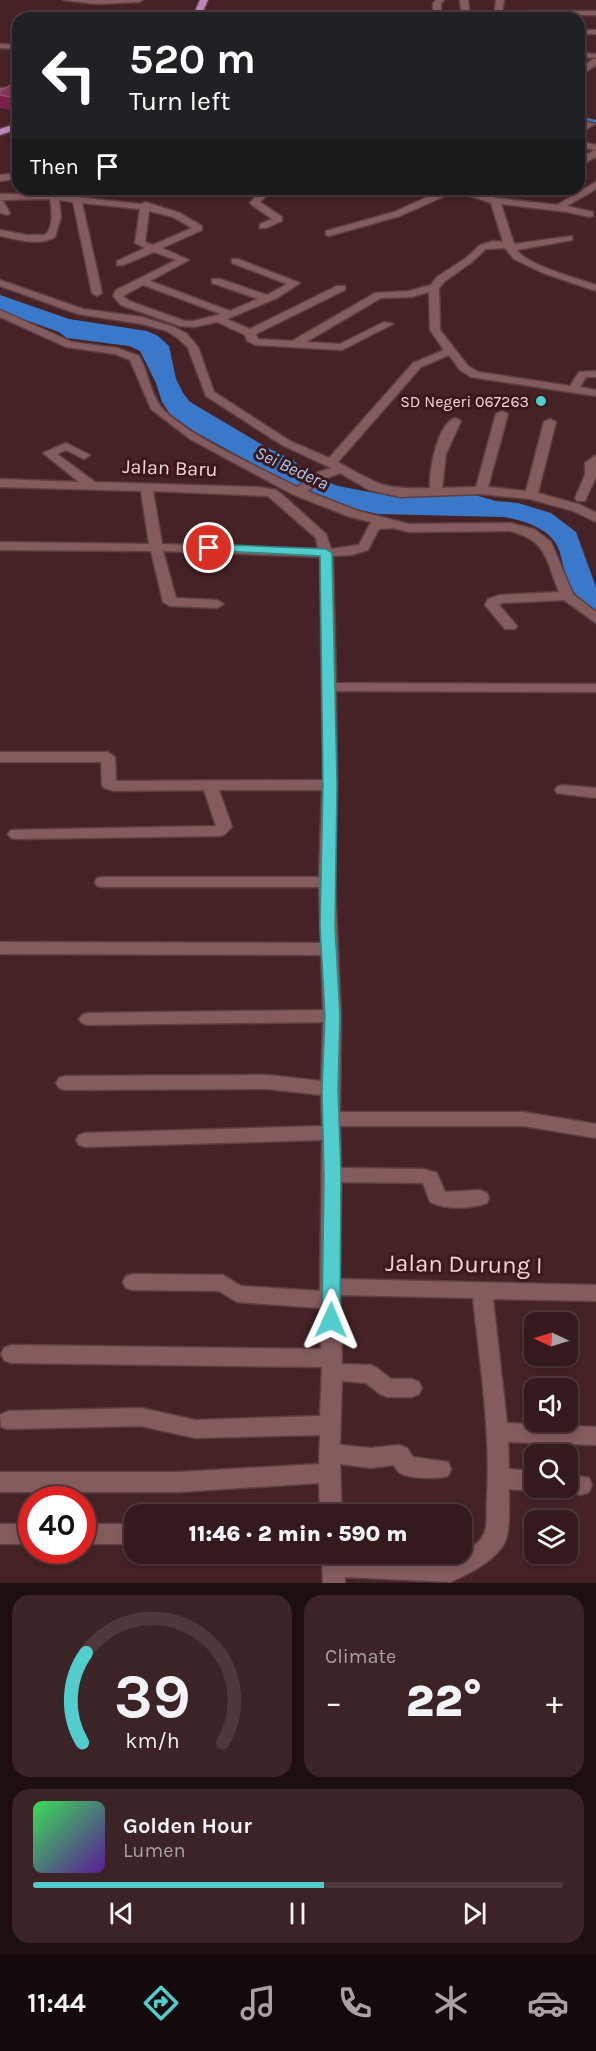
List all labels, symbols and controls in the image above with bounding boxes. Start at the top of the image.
text: 520 m [129,34,256,84]
icon: left [30,36,108,114]
text: Turn left [129,85,230,117]
icon: arrive [91,150,124,183]
text: Then [30,154,79,180]
place label: SD Negeri 067263 [400,392,529,411]
marker: SD Negeri 067263 [534,394,548,408]
water label: Sei Bedera [252,441,332,495]
street label: Jalan Baru [122,455,218,481]
pin [183,522,234,573]
icon: arrive [192,531,225,564]
street label: Jalan Durung I [385,1249,543,1279]
position arrow [299,1288,363,1352]
north arrow [524,1312,578,1366]
map controls [524,1312,578,1564]
button: sound [524,1378,578,1432]
button: search [524,1444,578,1498]
speed limit sign: 40 [18,1486,96,1564]
button: layers [524,1510,578,1564]
text: 11:46 · 2 min · 590 m [188,1521,408,1547]
text: Climate [325,1645,396,1668]
text: 39 [114,1660,190,1733]
text: 22° [406,1675,482,1727]
text: − [325,1683,342,1721]
text: + [546,1683,563,1721]
text: km/h [125,1728,179,1753]
text: Golden Hour [123,1813,252,1839]
text: Lumen [123,1839,186,1862]
icon: previous [105,1897,138,1930]
icon: pause [281,1897,314,1930]
icon: next [458,1897,491,1930]
icon: directions [140,1982,182,2024]
icon: music [237,1982,279,2024]
icon: phone [334,1982,376,2024]
icon: climate [430,1982,472,2024]
icon: car [527,1982,569,2024]
text: 11:44 [27,1987,86,2019]

